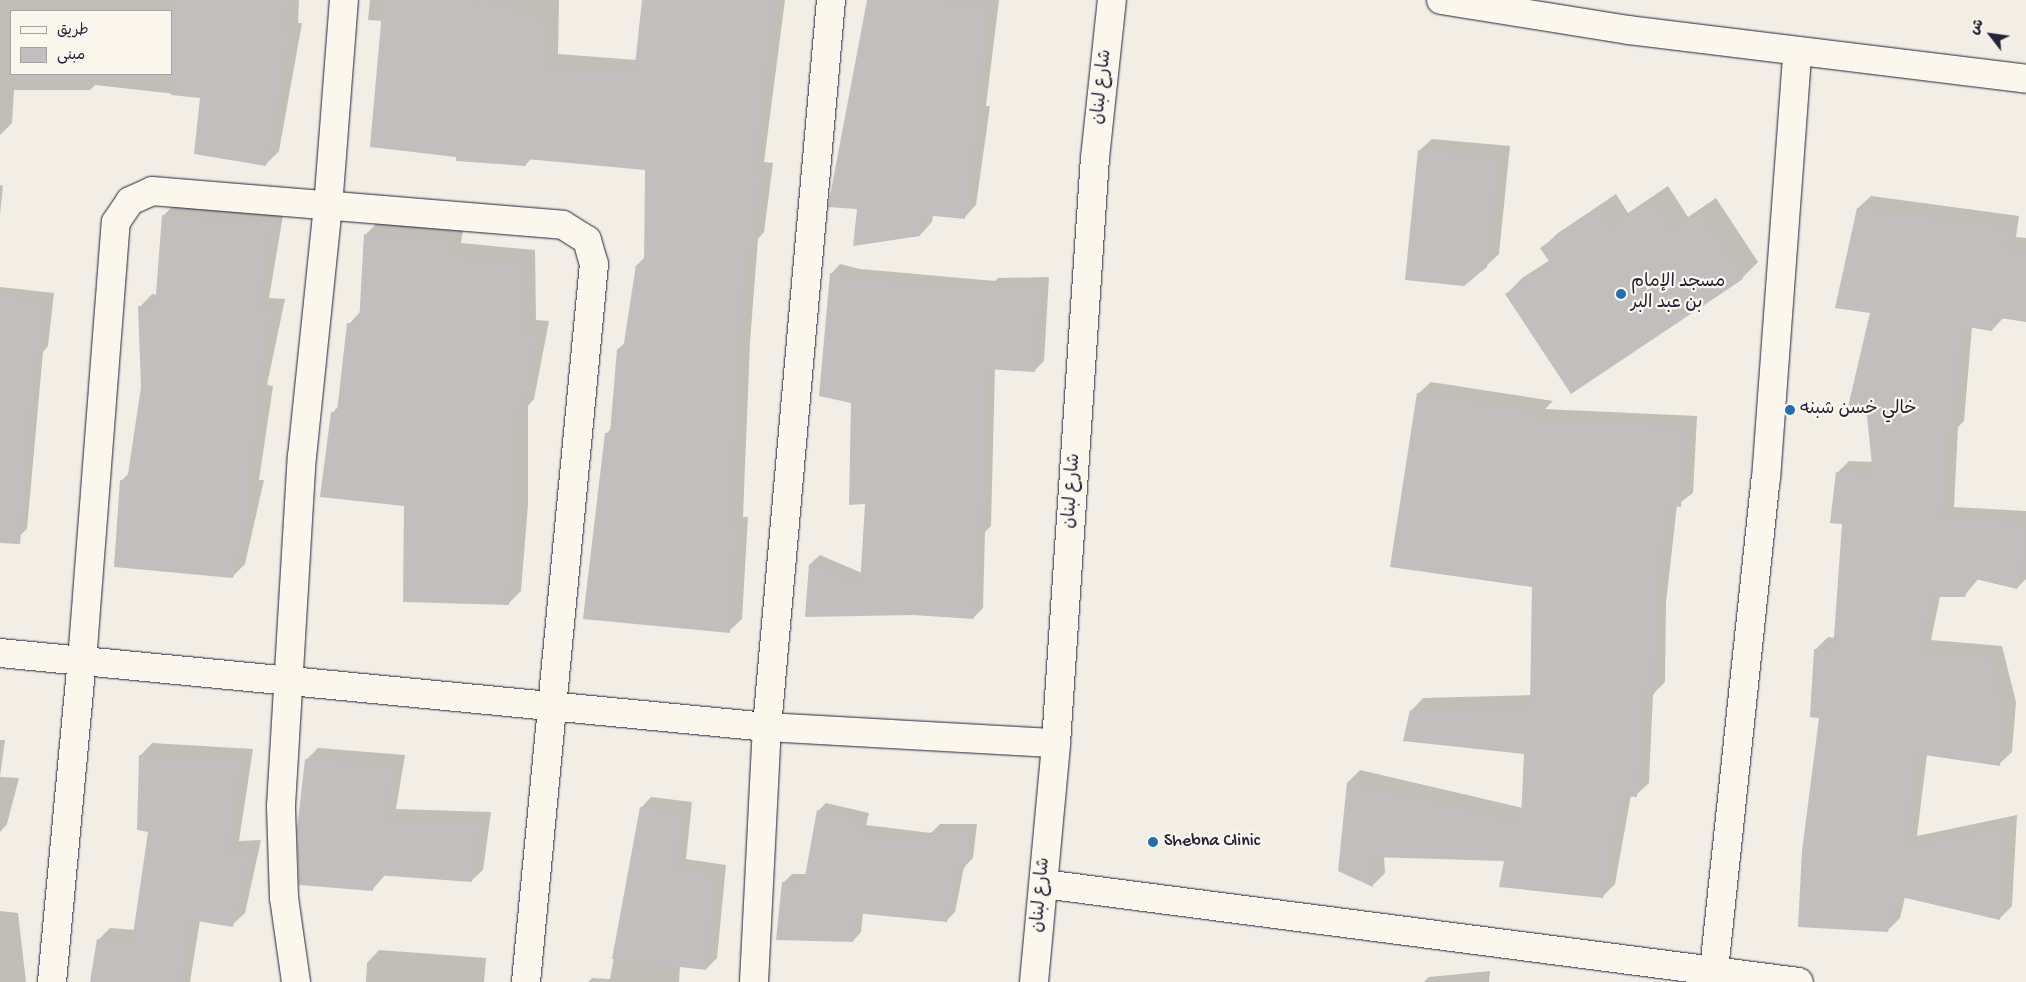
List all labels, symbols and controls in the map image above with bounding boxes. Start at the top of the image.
legend [10,10,172,75]
north arrow [1966,10,2016,60]
text: ش [1966,16,1989,38]
text: طريق [57,22,89,40]
text: مبنى [57,47,85,65]
street label: شارع لبنان [1088,48,1118,126]
place label: مسجد الإمام بن عبد البر [1631,273,1725,316]
marker: مسجد الإمام بن عبد البر [1615,288,1627,300]
place label: خالي خسن شبنه [1800,399,1917,421]
marker: خالي خسن شبنه [1784,404,1796,416]
street label: شارع لبنان [1060,453,1086,529]
place label: Shebna Clinic [1164,831,1260,853]
marker: Shebna Clinic [1146,835,1160,849]
street label: شارع لبنان [1028,856,1056,934]

